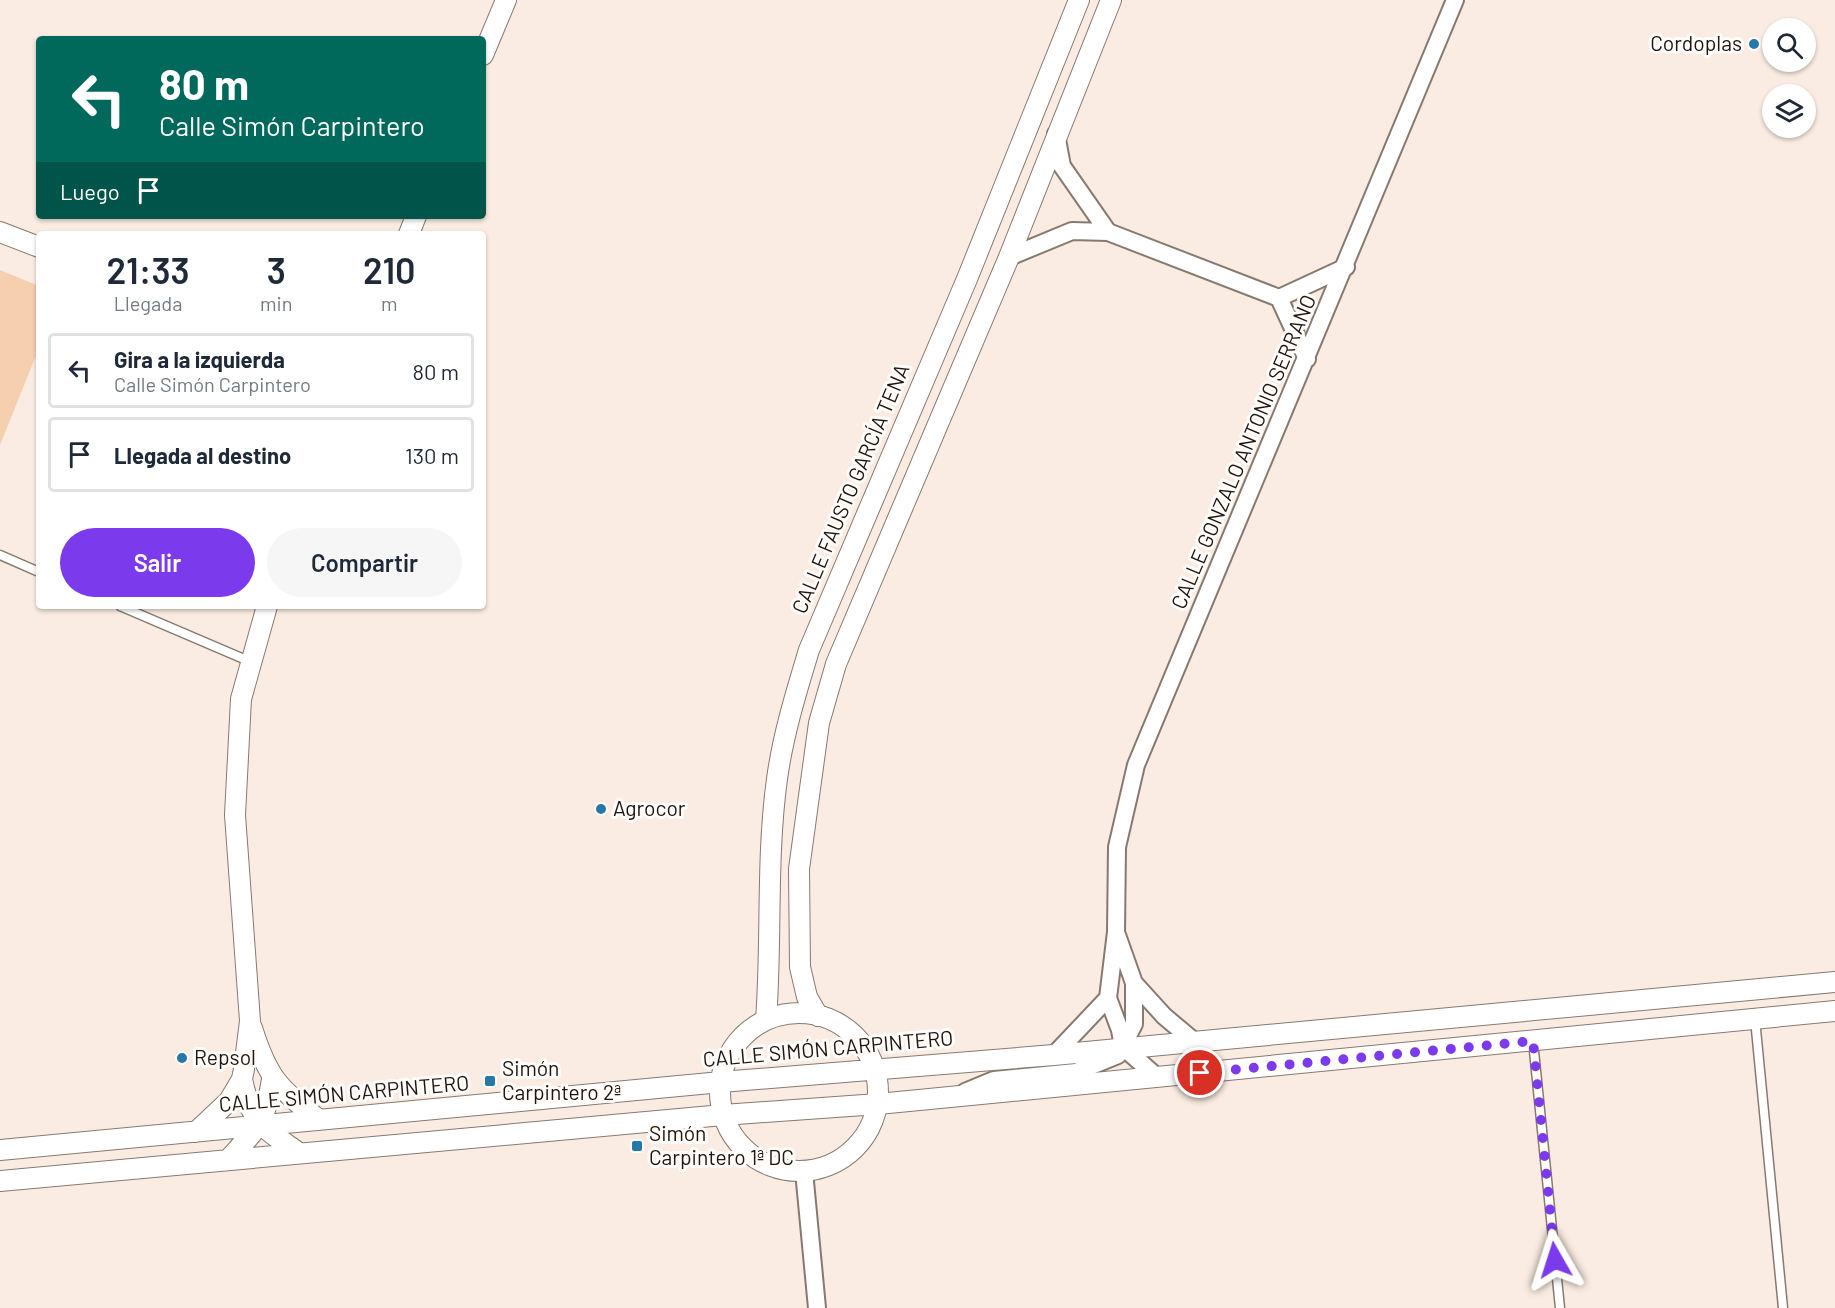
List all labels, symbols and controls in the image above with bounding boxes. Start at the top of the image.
map controls [1762,18,1816,138]
button: search [1762,18,1816,72]
place label: Cordoplas [1650,30,1742,55]
marker: Cordoplas [1747,37,1761,51]
text: 80 m [159,58,249,108]
icon: left [60,60,138,138]
button: layers [1762,84,1816,138]
text: Calle Simón Carpintero [159,109,425,141]
icon: arrive [132,174,165,207]
text: Luego [60,178,120,204]
text: 21:33 [106,248,190,291]
text: 3 [267,248,286,291]
text: 210 [363,248,416,291]
street label: CALLE GONZALO ANTONIO SERRANO [1165,290,1320,612]
text: Llegada [114,291,182,315]
text: min [260,291,292,315]
text: m [381,291,397,315]
text: Gira a la izquierda [114,346,285,372]
icon: left [63,354,96,387]
text: 80 m [413,358,459,384]
street label: CALLE FAUSTO GARCÍA TENA [786,360,914,617]
text: Calle Simón Carpintero [114,372,311,396]
icon: arrive [63,438,96,471]
text: Llegada al destino [114,442,291,468]
text: 130 m [405,442,459,468]
button: Salir [60,528,255,597]
button: Compartir [267,528,462,597]
place label: Agrocor [613,795,686,820]
marker: Agrocor [594,802,608,816]
street label: CALLE SIMÓN CARPINTERO [702,1024,954,1071]
place label: Repsol [194,1044,256,1069]
pin [1174,1047,1225,1098]
marker: Repsol [175,1051,189,1065]
place label: Simón Carpintero 2ª [502,1055,621,1104]
icon: arrive [1183,1056,1216,1089]
street label: CALLE SIMÓN CARPINTERO [218,1069,470,1116]
marker: Simón Carpintero 2ª [483,1074,497,1088]
place label: Simón Carpintero 1ª DC [649,1120,794,1169]
marker: Simón Carpintero 1ª DC [630,1139,644,1153]
position arrow [1523,1228,1587,1292]

